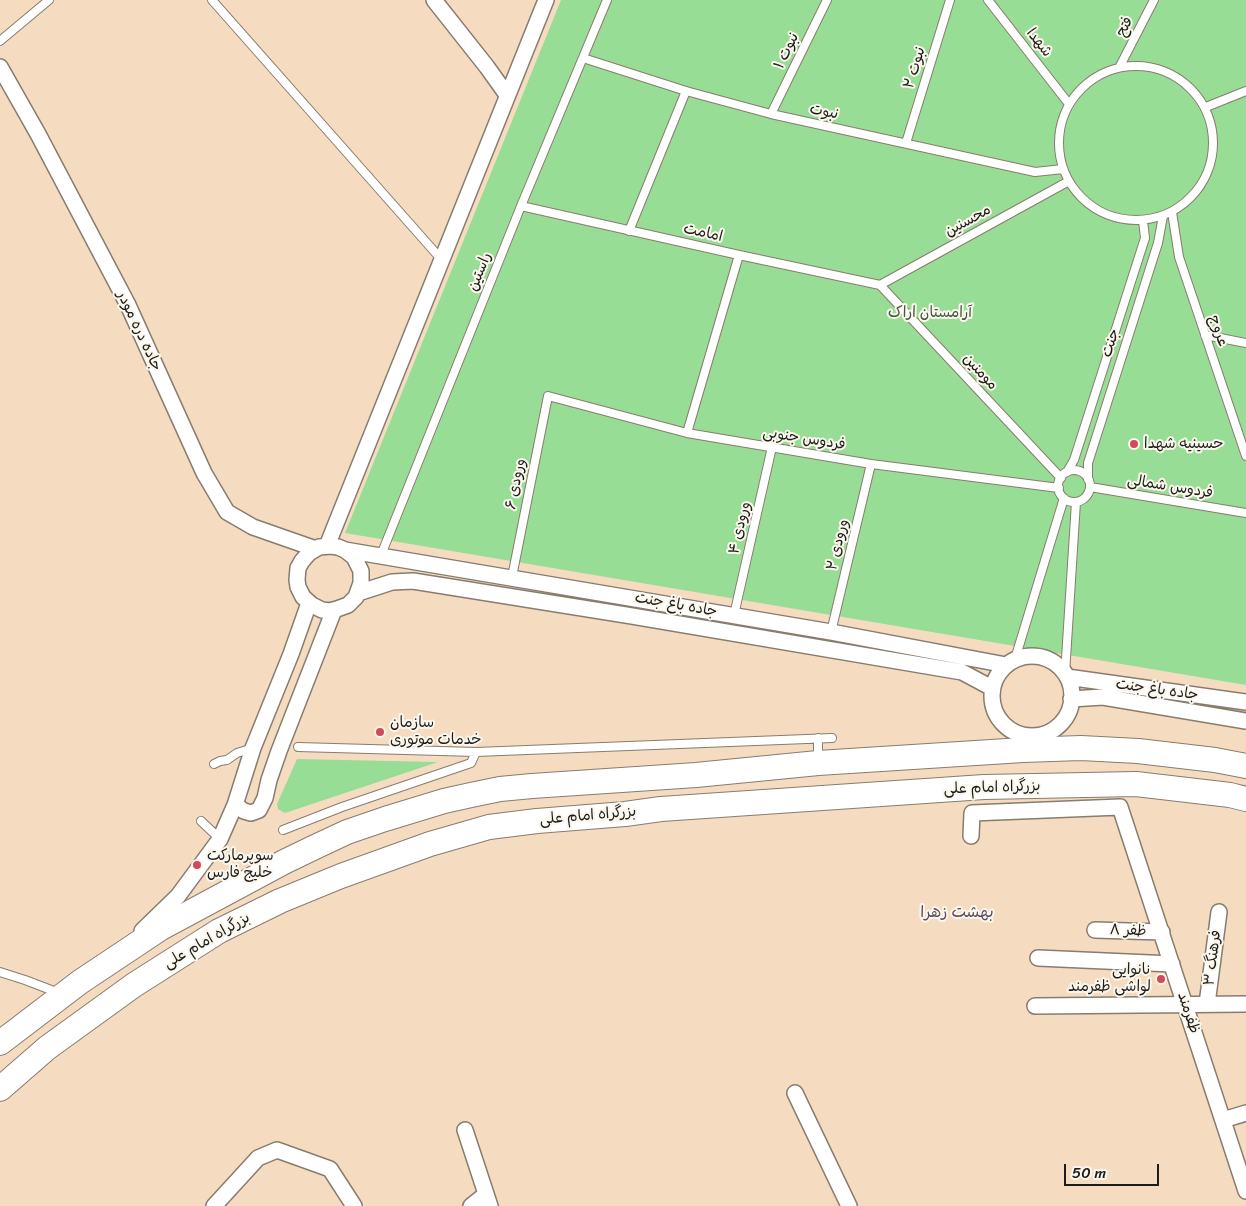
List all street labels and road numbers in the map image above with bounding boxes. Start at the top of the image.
street label: فتح [1112,14,1138,40]
street label: شهدا [1022,25,1056,61]
street label: نبوت ۱ [771,30,803,72]
street label: نبوت ۲ [900,45,930,91]
street label: نبوت [808,100,840,124]
street label: محسنین [942,201,994,241]
street label: امامت [682,220,724,246]
street label: راستین [464,250,496,294]
street label: جاده دره مودر [113,288,165,374]
street label: عروج [1204,313,1232,349]
street label: جنت [1098,326,1124,360]
street label: مومنین [959,350,1001,394]
street label: فردوس جنوبی [761,424,847,454]
street label: ورودی ۶ [502,457,530,511]
street label: فردوس شمالی [1126,471,1214,503]
street label: ورودی ۴ [725,500,755,556]
street label: ورودی ۲ [823,517,853,573]
street label: جاده باغ جنت [633,589,719,621]
street label: جاده باغ جنت [1114,675,1200,705]
street label: بزرگراه امام علی [943,777,1041,799]
street label: بزرگراه امام علی [539,803,637,829]
street label: بزرگراه امام علی [161,909,253,973]
street label: ظفر ۸ [1109,921,1147,941]
street label: فرهنگ ۳ [1201,929,1225,987]
street label: ظفرمند [1173,990,1203,1036]

